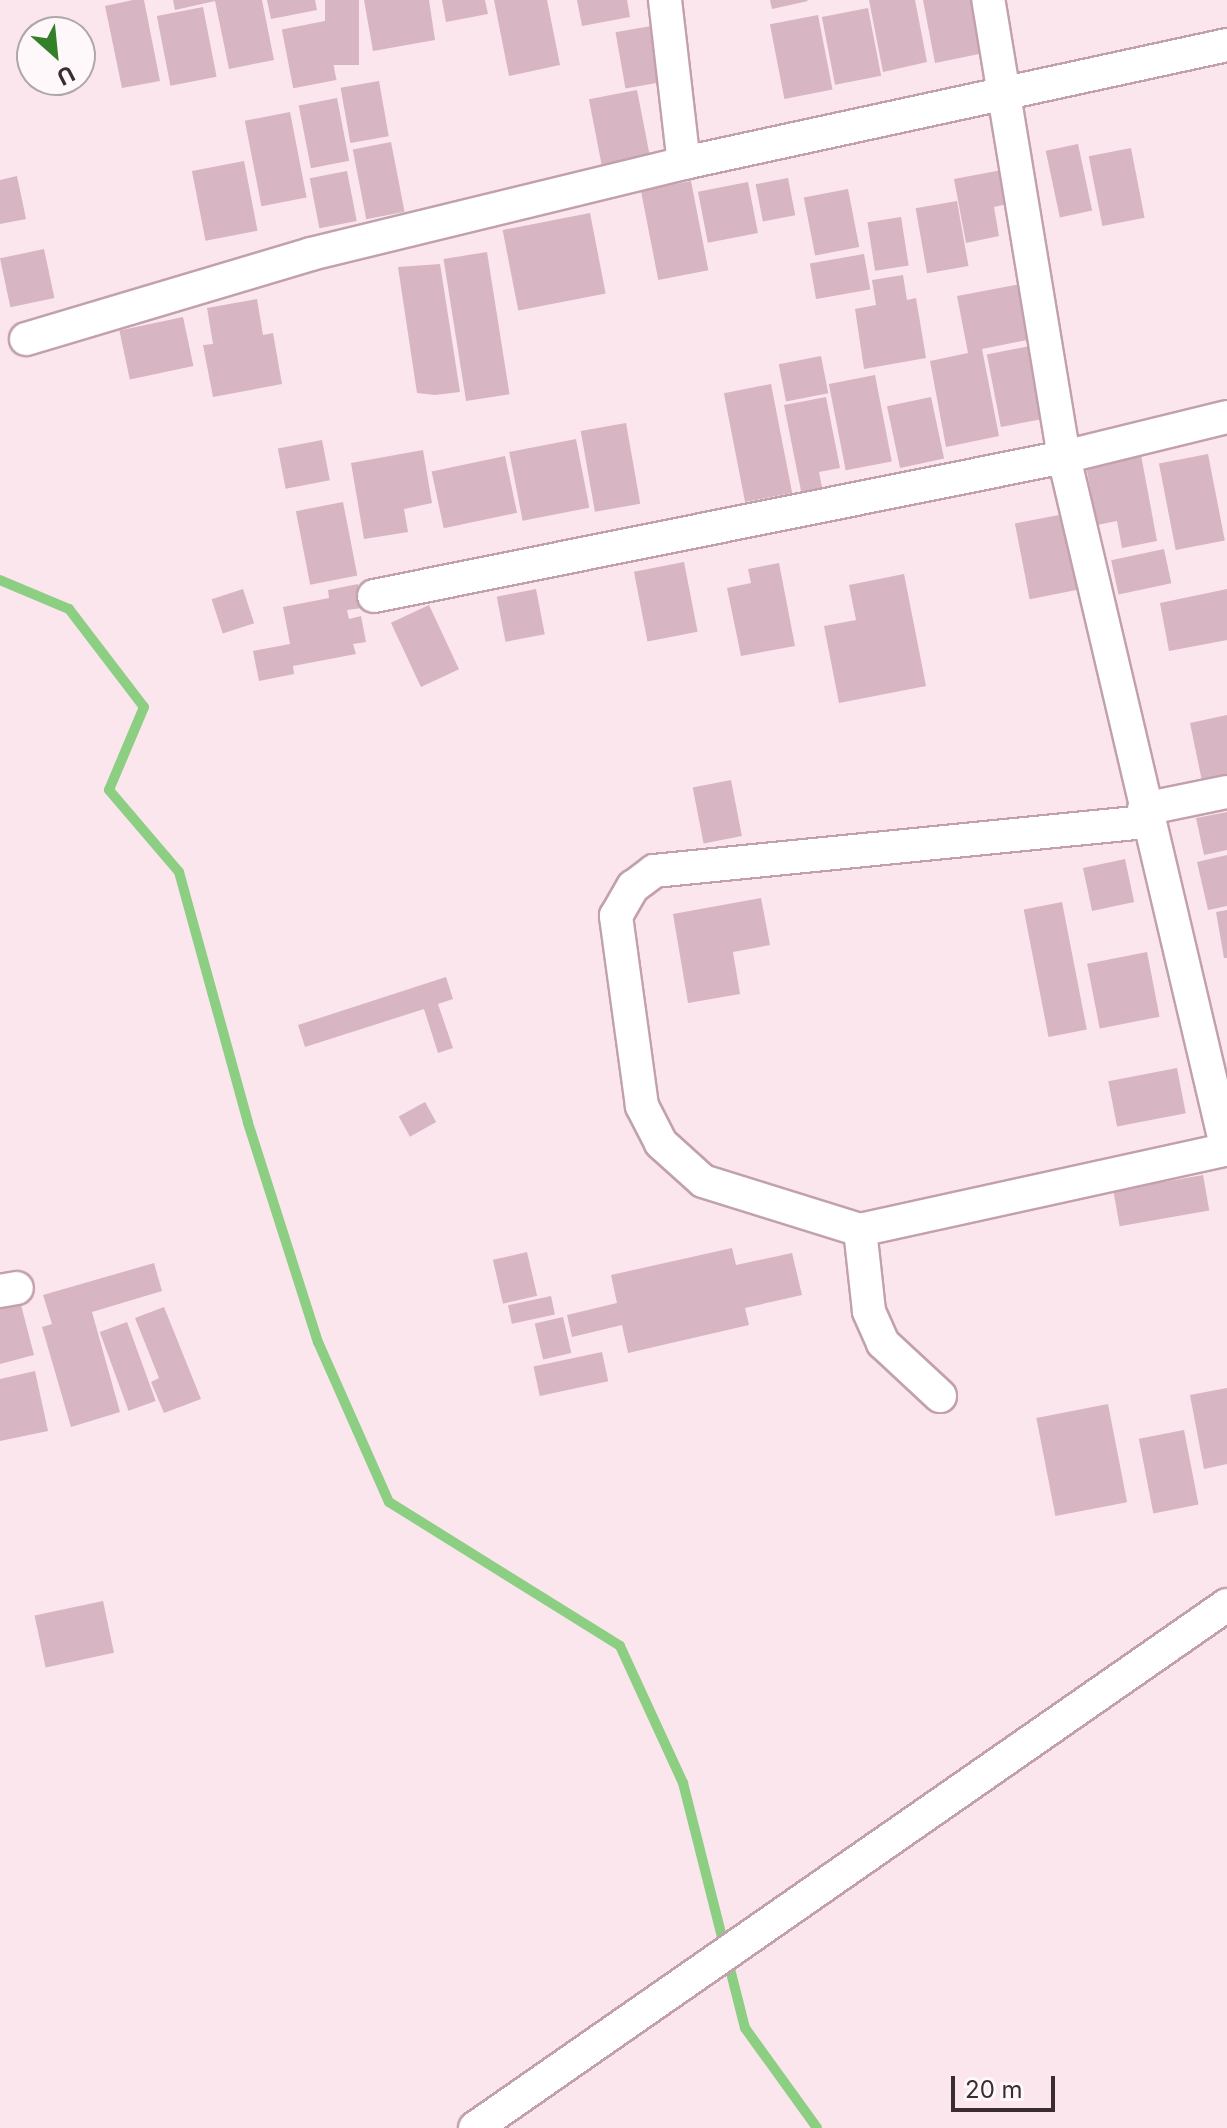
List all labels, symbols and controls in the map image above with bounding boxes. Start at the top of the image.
north arrow [16,16,96,96]
text: U [53,60,79,91]
scale bar [955,2060,1059,2110]
text: 20 m [965,2075,1023,2104]

